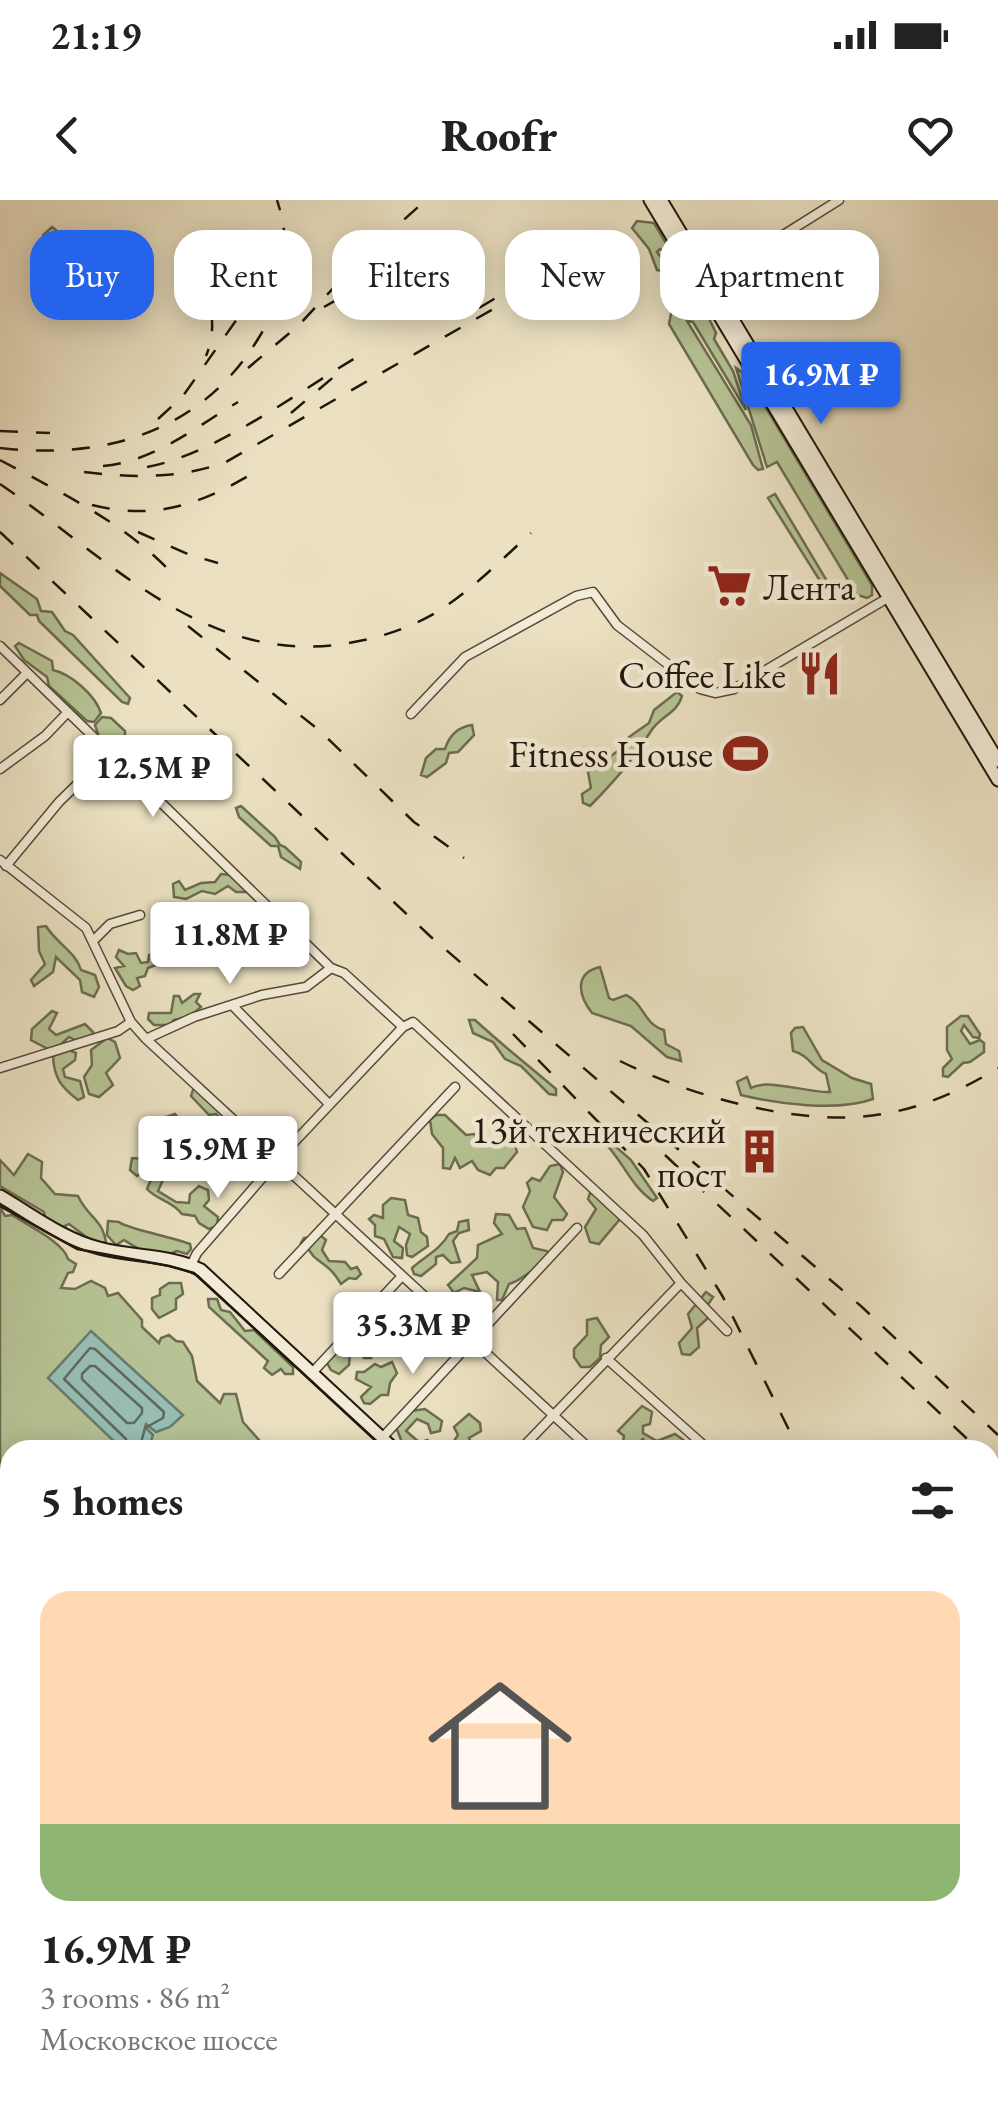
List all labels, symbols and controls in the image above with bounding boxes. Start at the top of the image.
text: 21:19 [50,11,141,60]
text: Roofr [441,106,557,164]
icon: back [40,108,95,163]
icon: heart [903,108,958,163]
chip: Buy [30,230,154,320]
chip: Rent [174,230,312,320]
chip: Filters [332,230,485,320]
chip: New [505,230,640,320]
chip: Apartment [660,230,879,320]
pin: 16.9M ₽ [729,342,913,427]
text: 16.9M ₽ [763,353,879,395]
supermarket icon: Лента [706,562,754,610]
place label: Лента [763,562,856,611]
place label: Coffee Like [618,650,786,699]
restaurant icon: Coffee Like [795,650,843,698]
place label: Fitness House [509,729,713,778]
sports icon: Fitness House [722,729,770,777]
pin: 12.5M ₽ [61,735,245,820]
text: 12.5M ₽ [95,746,211,788]
pin: 11.8M ₽ [138,902,322,987]
text: 11.8M ₽ [172,913,288,955]
place label: 13й технический пост [471,1105,726,1198]
pin: 15.9M ₽ [126,1116,310,1201]
text: 15.9M ₽ [160,1127,276,1169]
building icon: 13й технический пост [735,1127,783,1175]
pin: 35.3M ₽ [321,1292,505,1377]
text: 35.3M ₽ [355,1303,471,1345]
text: 5 homes [40,1473,183,1528]
icon: filters [905,1473,960,1528]
icon: home [410,1656,590,1836]
text: 16.9M ₽ [40,1921,191,1976]
text: 3 rooms · 86 m² [40,1976,230,2018]
text: Московское шоссе [40,2018,278,2060]

